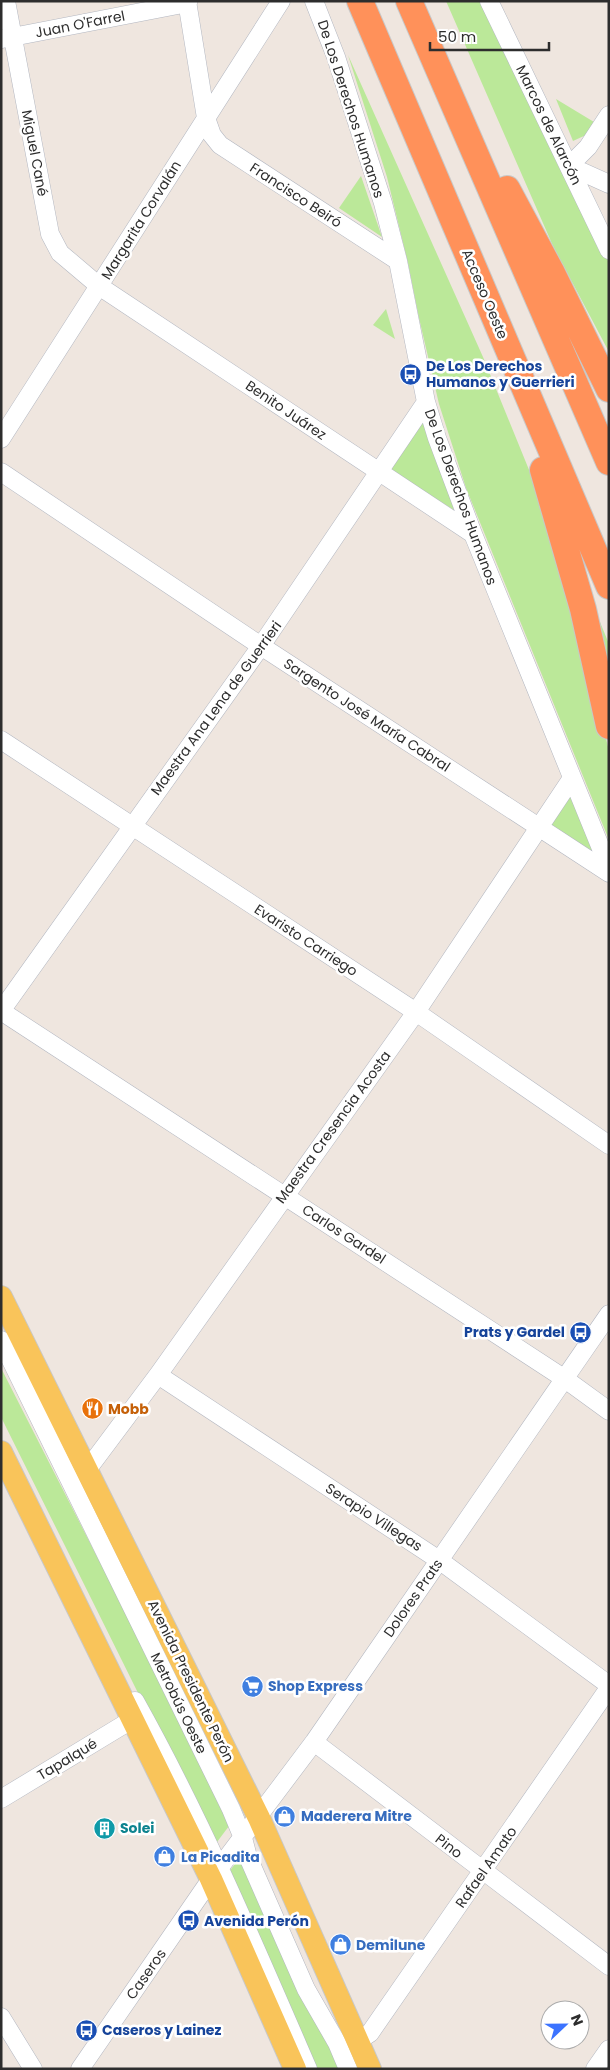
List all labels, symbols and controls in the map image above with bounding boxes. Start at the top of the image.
street label: Juan O'Farrel [33,6,127,42]
street label: De Los Derechos Humanos [313,17,389,201]
scale bar [430,20,549,52]
text: 50 m [438,26,476,47]
street label: Marcos de Alarcón [511,62,587,188]
street label: Miguel Cané [17,108,53,198]
street label: Margarita Corvalán [96,157,186,283]
street label: Francisco Beiró [246,158,346,232]
street label: Acceso Oeste [457,246,513,342]
place label: De Los Derechos Humanos y Guerrieri [426,356,575,392]
bus stop icon: De Los Derechos Humanos y Guerrieri [398,362,422,386]
street label: Benito Juárez [242,376,330,444]
street label: De Los Derechos Humanos [420,406,502,588]
street label: Maestra Ana Lena de Guerrieri [146,617,286,799]
street label: Sargento José María Cabral [280,653,454,777]
street label: Evaristo Carriego [250,899,362,981]
street label: Maestra Cresencia Acosta [271,1046,395,1208]
street label: Carlos Gardel [298,1199,390,1269]
bus stop icon: Prats y Gardel [569,1320,593,1344]
place label: Prats y Gardel [464,1322,565,1342]
restaurant icon: Mobb [80,1397,104,1421]
place label: Mobb [108,1399,149,1419]
street label: Serapio Villegas [322,1478,426,1556]
street label: Dolores Prats [379,1555,447,1641]
street label: Avenida Presidente Perón [143,1596,239,1766]
street label: Metrobús Oeste [146,1649,212,1757]
supermarket icon: Shop Express [240,1674,264,1698]
place label: Shop Express [268,1676,363,1696]
street label: Tapalqué [33,1733,101,1785]
shop icon: Maderera Mitre [273,1804,297,1828]
place label: Maderera Mitre [301,1806,412,1826]
building icon: Solei [92,1816,116,1840]
place label: Solei [120,1818,154,1838]
street label: Rafael Amato [450,1822,522,1912]
street label: Pino [431,1829,467,1863]
shop icon: La Picadita [153,1845,177,1869]
place label: La Picadita [181,1847,260,1867]
bus stop icon: Avenida Perón [176,1909,200,1933]
place label: Avenida Perón [204,1911,309,1931]
shop icon: Demilune [328,1933,352,1957]
place label: Demilune [356,1935,426,1955]
street label: Caseros [121,1945,171,2003]
north arrow [540,2000,590,2050]
text: N [566,2012,588,2029]
bus stop icon: Caseros y Lainez [74,2018,98,2042]
place label: Caseros y Lainez [102,2020,221,2040]

